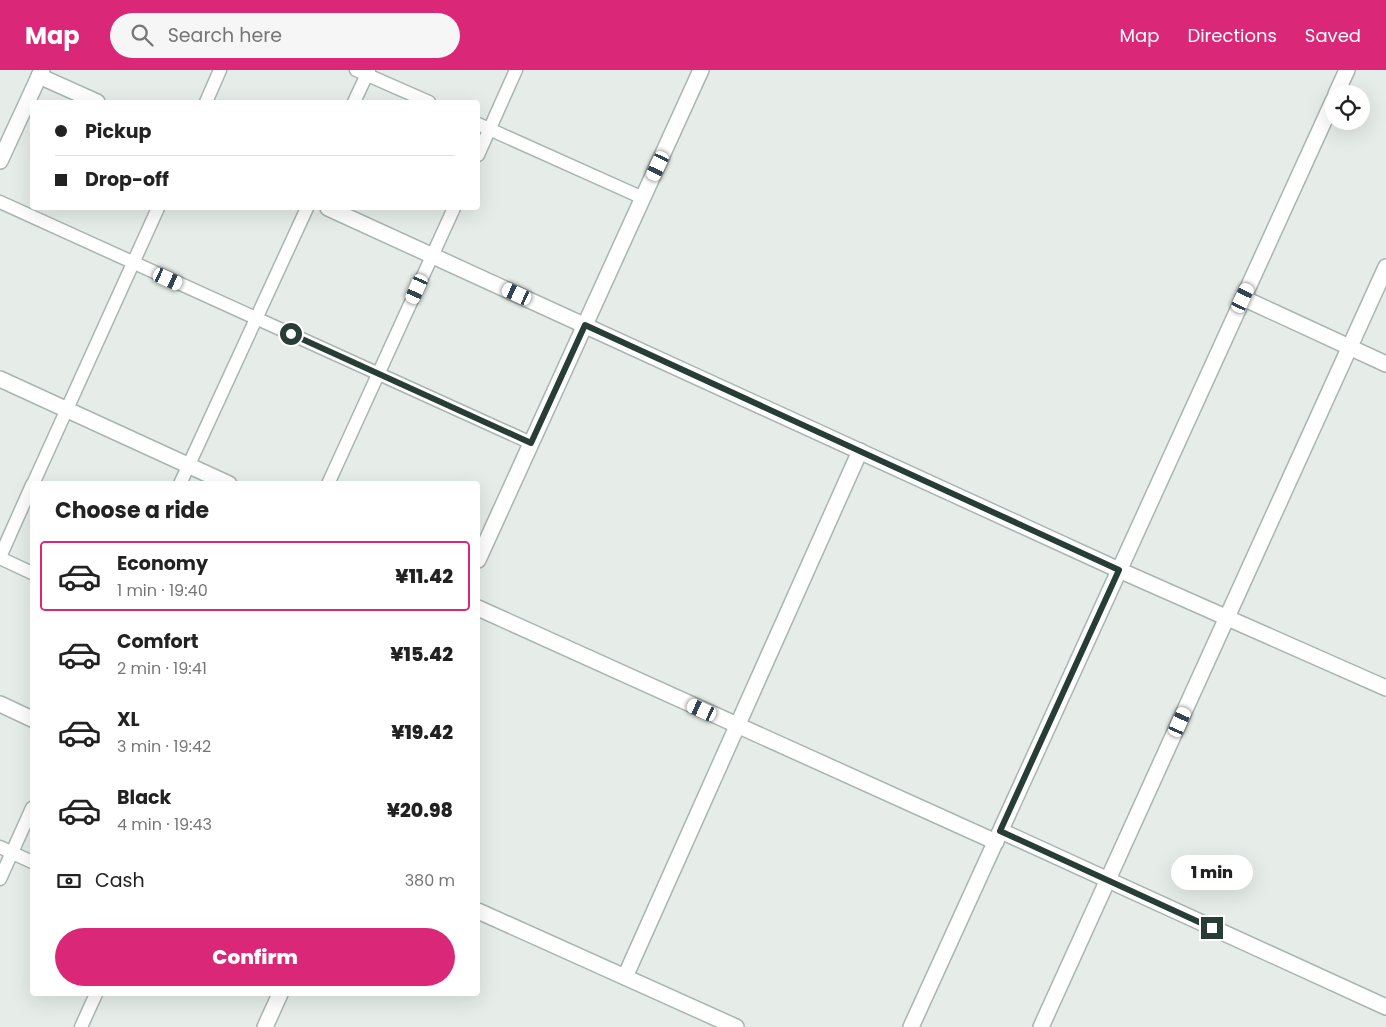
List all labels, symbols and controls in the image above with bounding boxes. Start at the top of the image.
search box [110,13,460,58]
text: Map [25,19,80,52]
icon: search [128,21,156,49]
text: Search here [168,22,282,49]
text: Map [1120,23,1159,48]
text: Directions [1187,23,1277,48]
text: Saved [1305,23,1361,48]
map controls [1325,85,1370,130]
button: locate [1325,85,1370,130]
text: Pickup [85,118,151,145]
car [644,149,671,183]
text: Drop-off [85,166,169,193]
car [151,266,184,292]
car [404,272,429,306]
car [500,281,533,307]
car [1229,281,1256,315]
route start [280,323,302,345]
text: Choose a ride [55,495,209,526]
text: Economy [117,550,208,577]
icon: car [57,554,102,599]
text: ¥11.42 [395,563,453,590]
text: 1 min · 19:40 [117,579,208,602]
text: Comfort [117,628,199,655]
icon: car [57,632,102,677]
text: ¥15.42 [390,641,453,668]
text: 2 min · 19:41 [117,657,207,680]
car [685,697,718,723]
car [1167,705,1192,739]
text: XL [117,706,140,733]
icon: car [57,710,102,755]
text: ¥19.42 [391,719,453,746]
text: 3 min · 19:42 [117,735,211,758]
text: Black [117,784,171,811]
icon: car [57,788,102,833]
text: ¥20.98 [387,797,453,824]
text: 4 min · 19:43 [117,813,212,836]
callout: 1 min [1171,856,1253,890]
text: 1 min [1191,861,1233,884]
icon: cash [55,867,83,895]
text: Cash [95,867,145,894]
text: 380 m [405,869,455,892]
route end [1201,917,1223,939]
button: Confirm [55,928,455,986]

